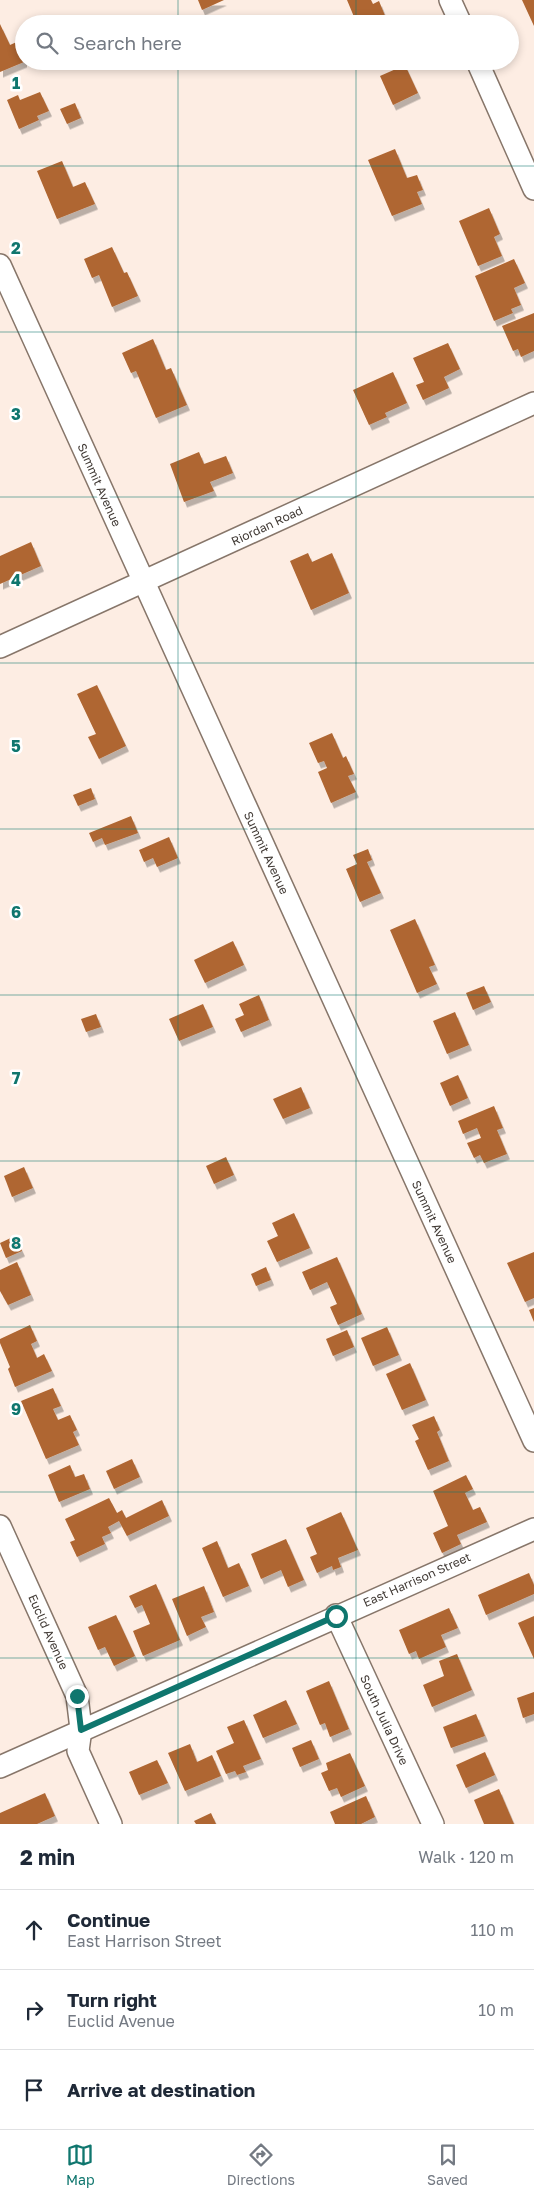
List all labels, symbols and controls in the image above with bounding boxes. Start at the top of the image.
search box [15,15,519,70]
icon: search [33,29,61,57]
text: Search here [73,31,182,54]
text: 1 [12,73,20,93]
text: 2 [11,238,21,258]
text: 3 [11,404,21,424]
street label: Summit Avenue [74,441,125,529]
street label: Riordan Road [229,502,305,549]
text: 4 [11,570,21,590]
text: 5 [11,736,21,756]
street label: Summit Avenue [241,809,292,897]
text: 6 [11,902,21,922]
text: 7 [12,1068,21,1088]
street label: Summit Avenue [409,1178,460,1266]
text: 8 [11,1233,21,1253]
text: 9 [11,1399,21,1419]
street label: East Harrison Street [361,1549,473,1610]
street label: Euclid Avenue [25,1592,72,1672]
route start [325,1605,348,1628]
street label: South Julia Drive [357,1672,412,1767]
route end [66,1685,89,1708]
text: 2 min [20,1844,75,1870]
text: Walk · 120 m [418,1847,514,1867]
text: Continue [67,1908,150,1931]
icon: ahead [20,1916,48,1944]
text: 110 m [470,1920,514,1940]
text: East Harrison Street [67,1931,222,1951]
text: Turn right [67,1988,157,2011]
icon: right [20,1996,48,2024]
text: 10 m [478,2000,514,2020]
text: Euclid Avenue [67,2011,175,2031]
icon: arrive [20,2076,48,2104]
text: Arrive at destination [67,2078,255,2101]
tab: Map [66,2141,95,2188]
tab: Directions [227,2141,295,2188]
tab: Saved [427,2141,468,2188]

